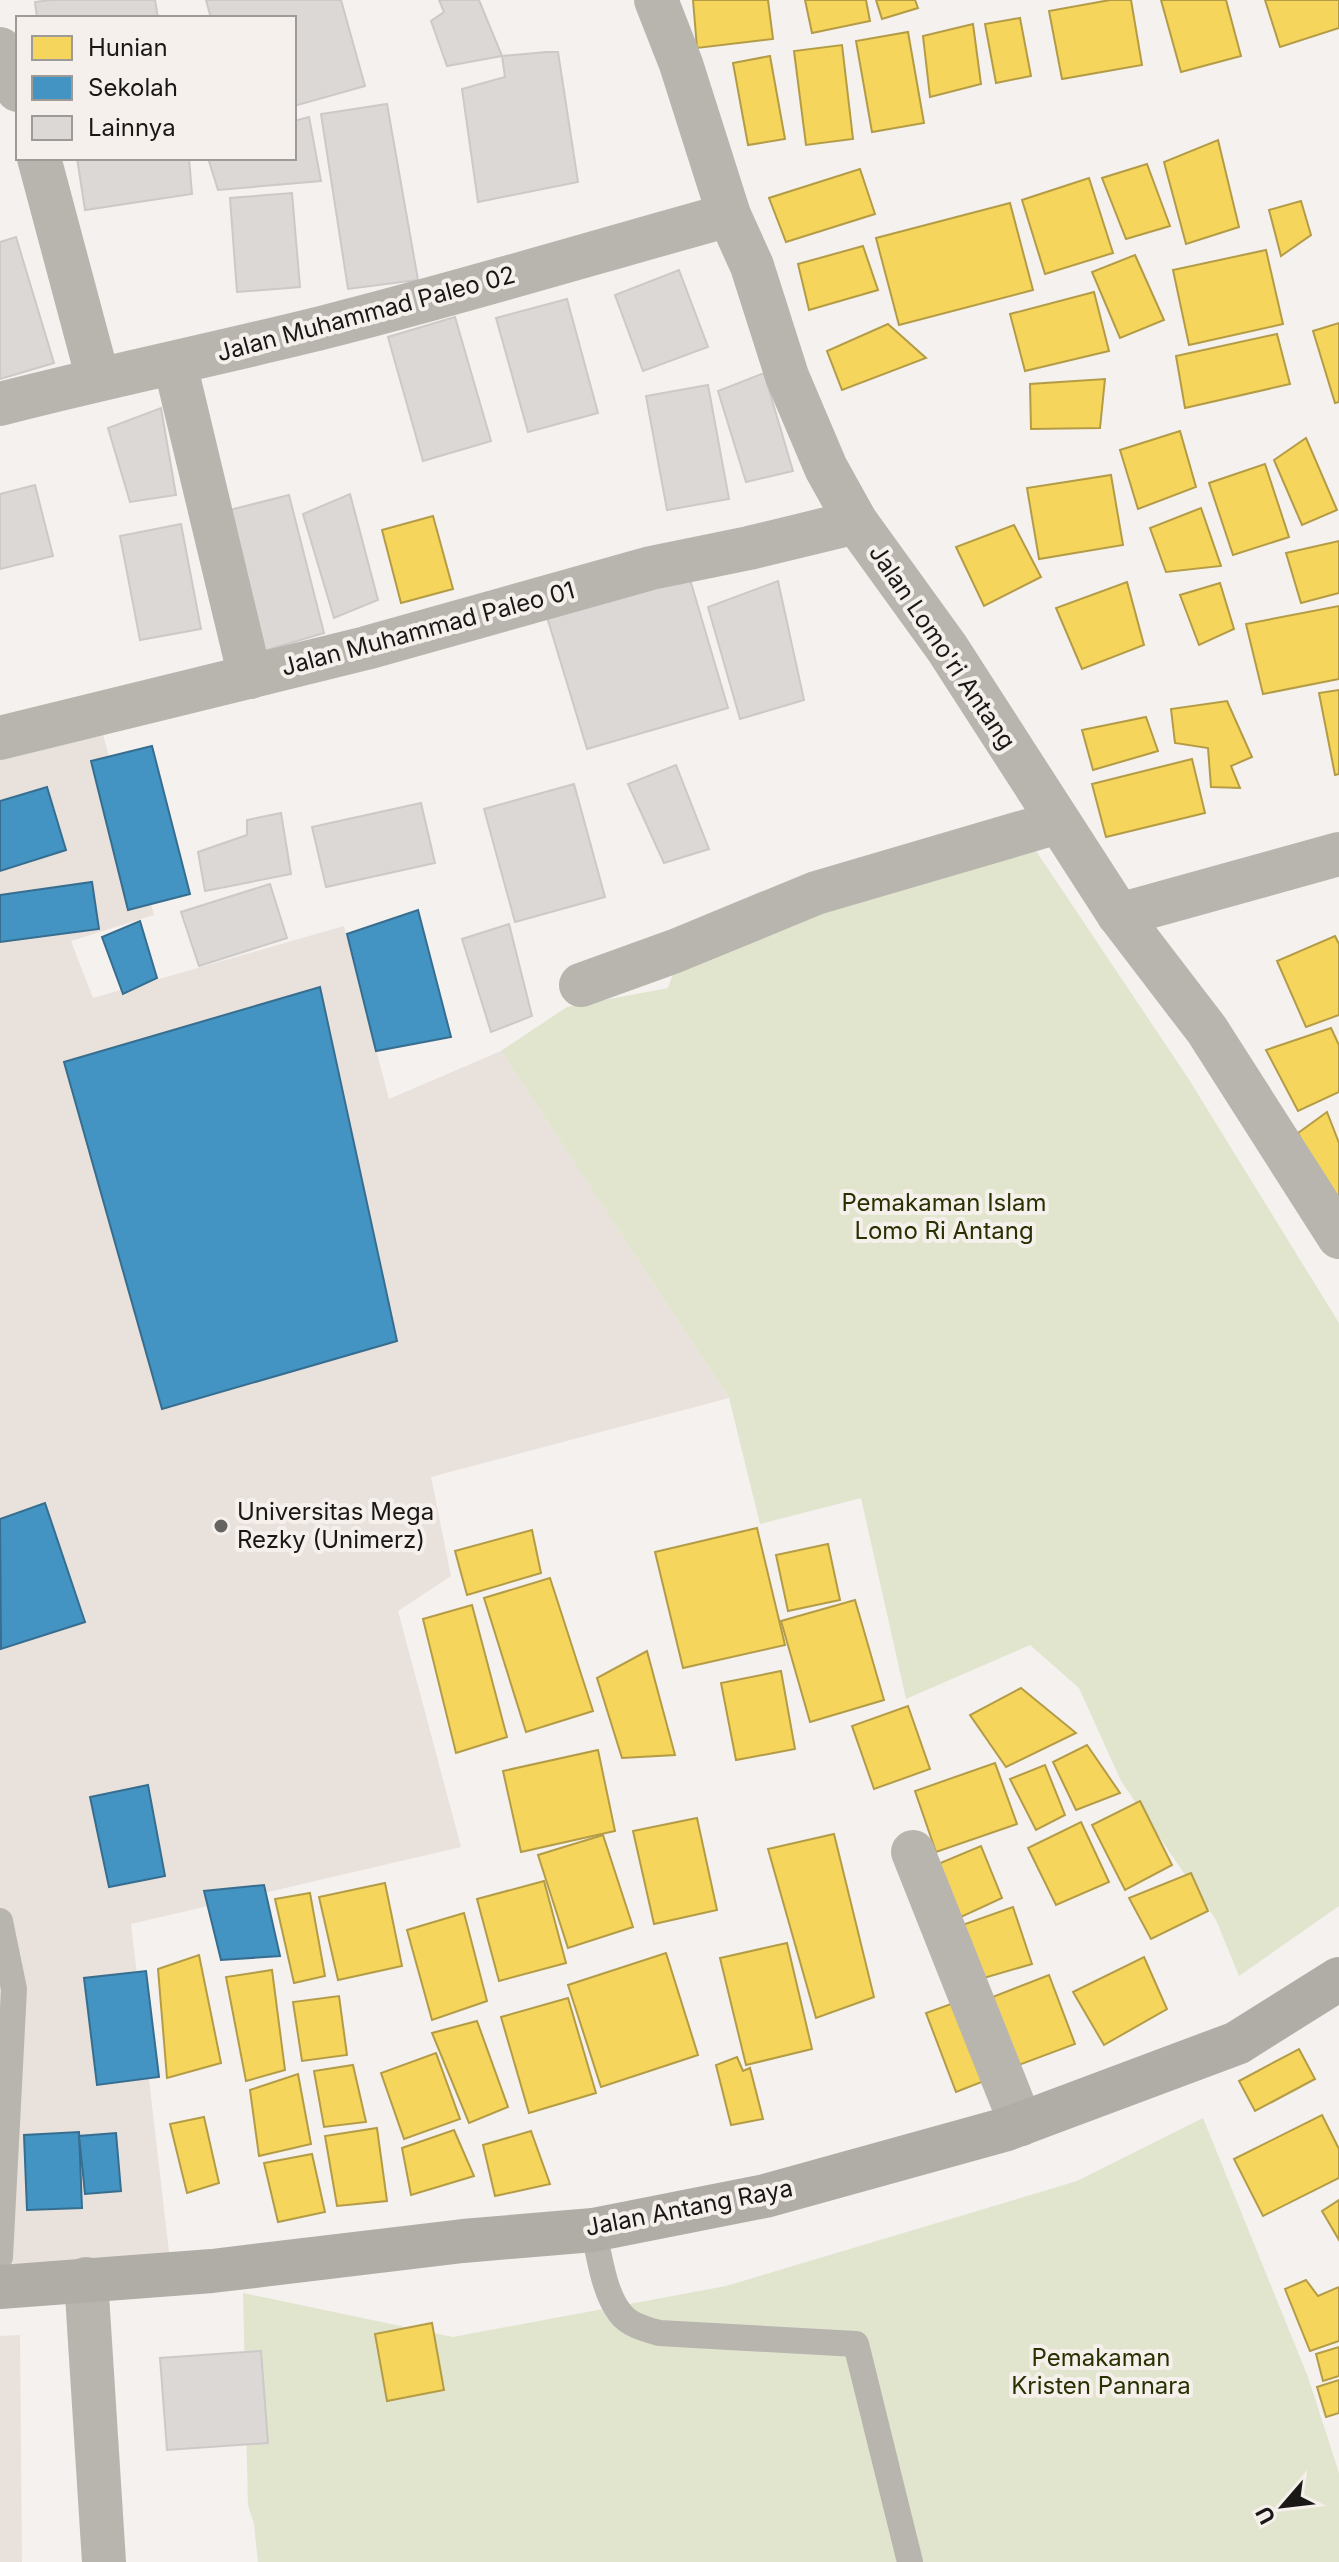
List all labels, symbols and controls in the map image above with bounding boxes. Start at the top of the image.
legend [16,16,296,160]
text: Hunian [88,33,168,62]
text: Sekolah [88,73,178,102]
text: Lainnya [88,113,176,142]
street label: Jalan Muhammad Paleo 02 [214,260,518,367]
street label: Jalan Lomo'ri Antang [863,539,1022,755]
street label: Jalan Muhammad Paleo 01 [278,575,578,682]
park label: Pemakaman Islam Lomo Ri Antang [841,1188,1047,1245]
place label: Universitas Mega Rezky (Unimerz) [237,1497,434,1554]
marker: Universitas Mega Rezky (Unimerz) [212,1517,230,1535]
street label: Jalan Antang Raya [583,2173,795,2242]
park label: Pemakaman Kristen Pannara [1011,2343,1191,2400]
north arrow [1243,2466,1323,2546]
text: U [1250,2502,1281,2529]

